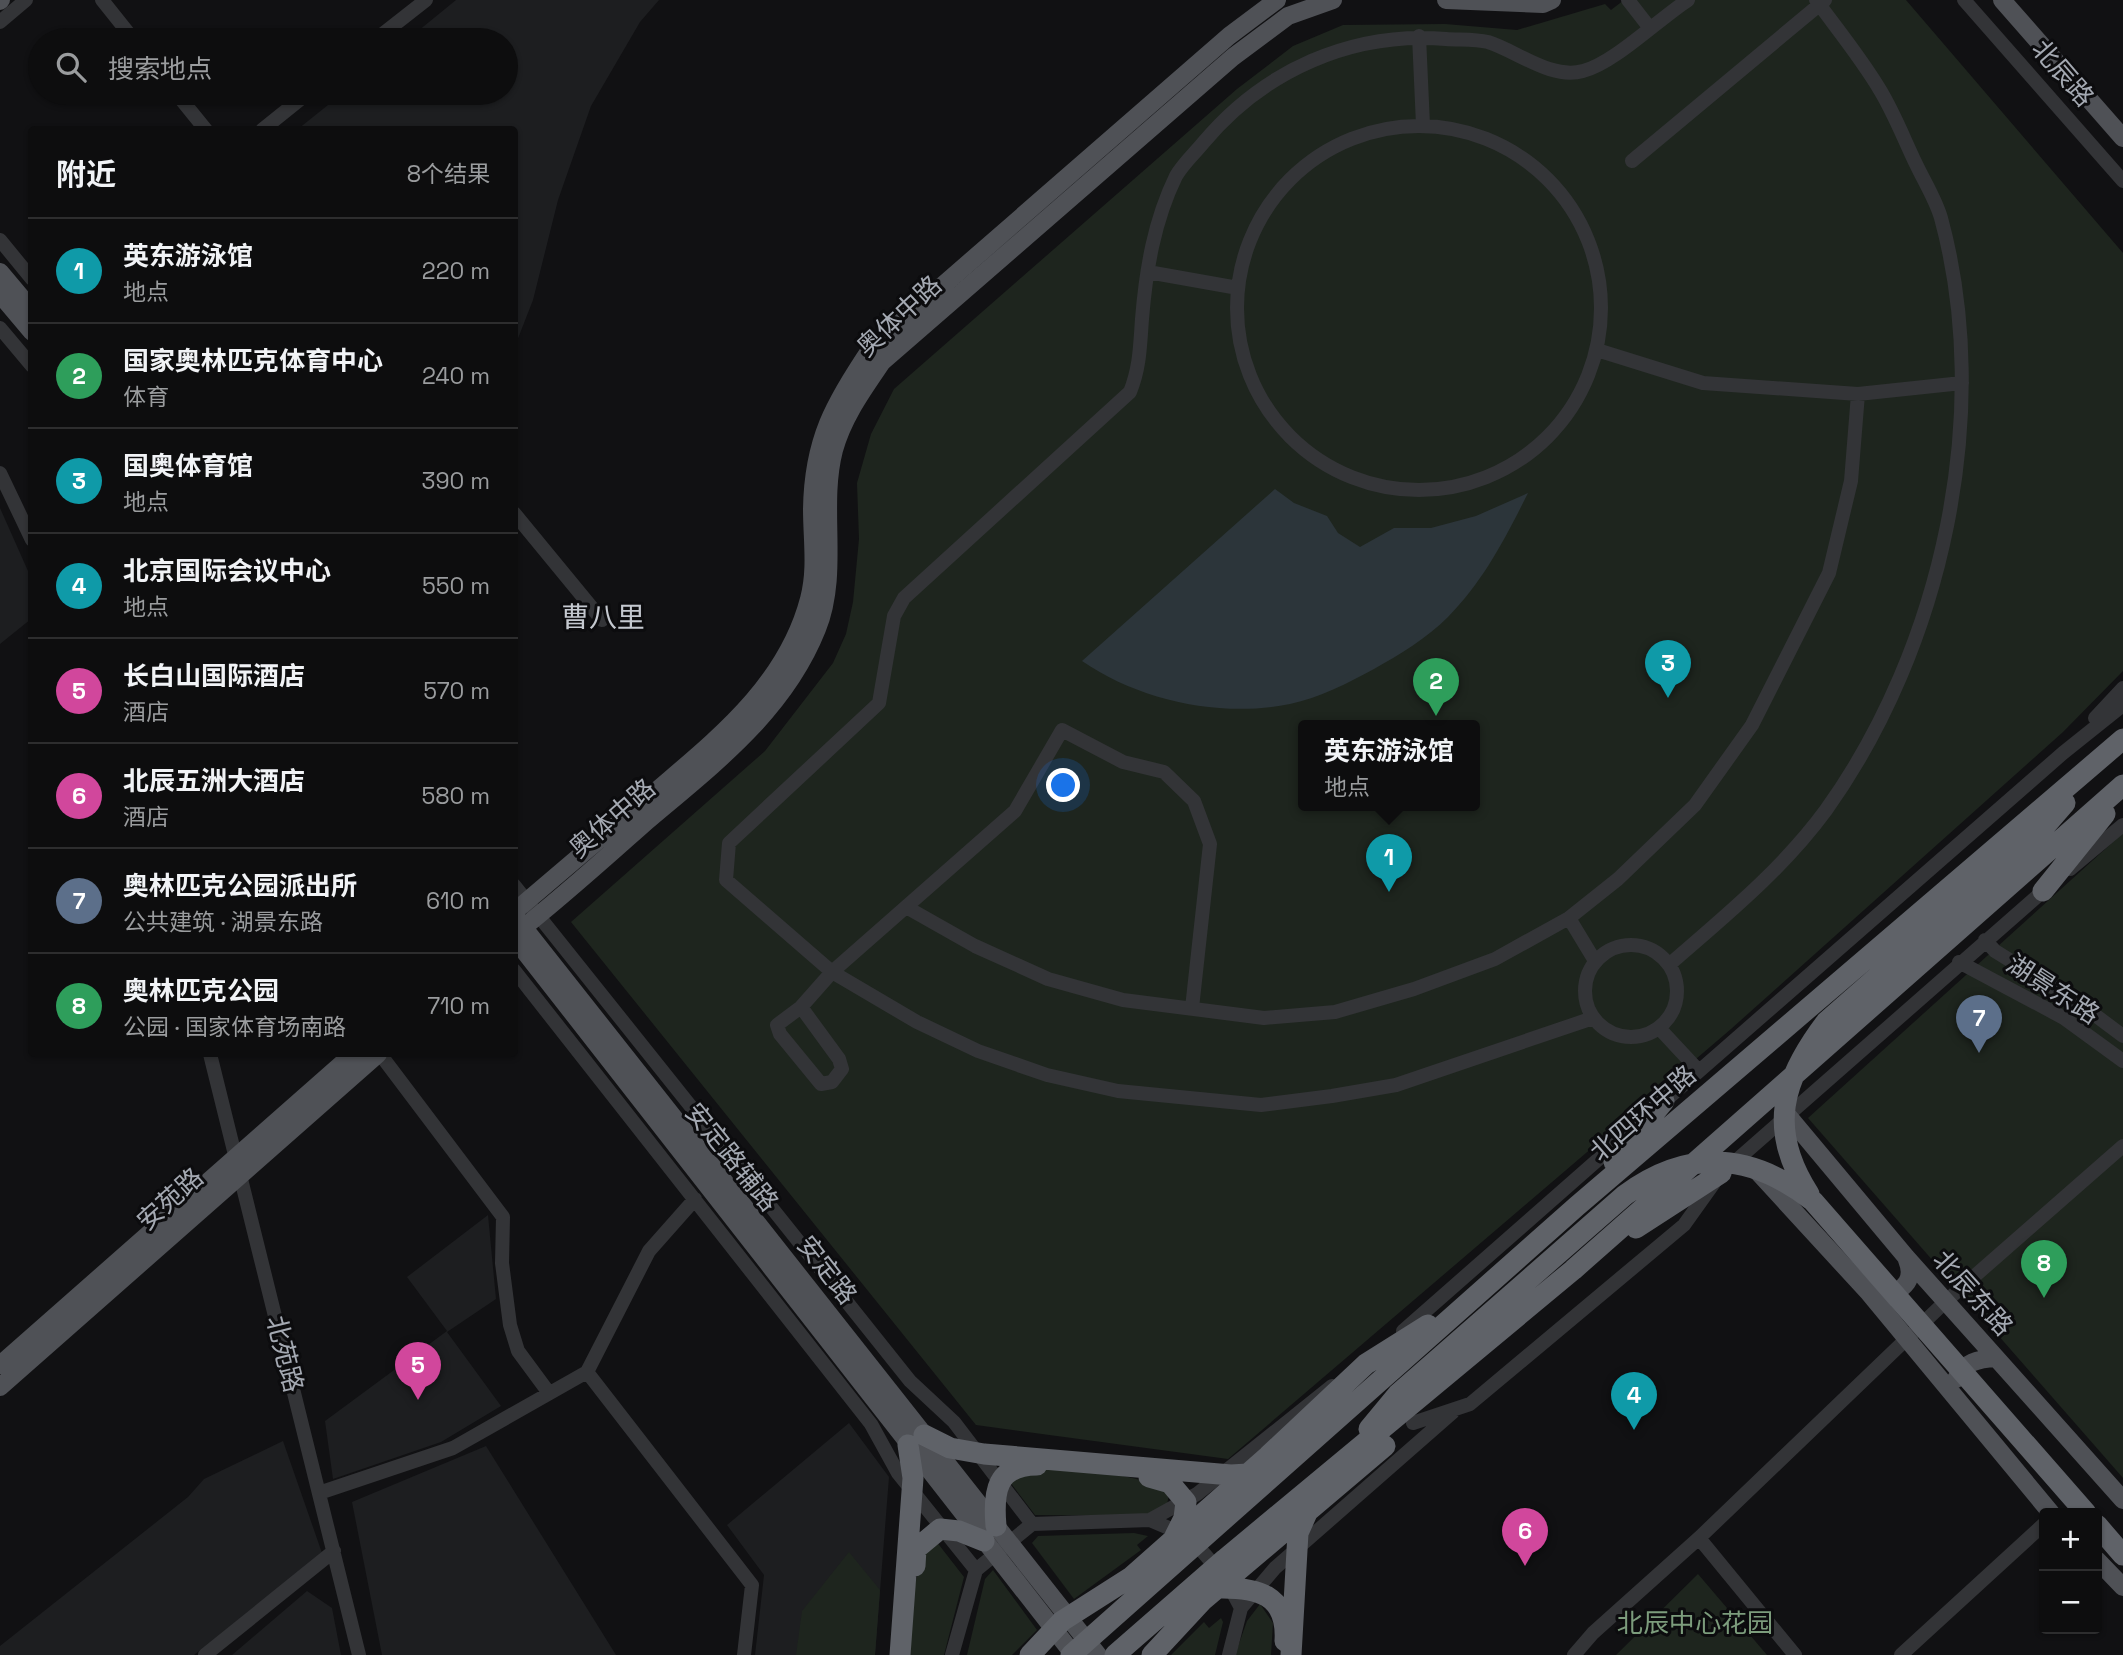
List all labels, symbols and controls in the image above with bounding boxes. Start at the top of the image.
search box [28,28,518,105]
street label: 北辰路 [2025,32,2101,114]
icon: search [52,48,90,86]
text: 搜索地点 [108,52,212,86]
text: 附近 [56,155,116,194]
text: 8个结果 [407,159,490,189]
text: 英东游泳馆 [123,239,253,273]
text: 1 [74,256,84,286]
text: 220 m [422,256,490,286]
street label: 奥体中路 [849,268,949,364]
text: 地点 [123,277,169,307]
text: 国家奥林匹克体育中心 [123,344,383,378]
text: 2 [72,361,86,391]
text: 240 m [422,361,490,391]
text: 体育 [123,382,169,412]
text: 国奥体育馆 [123,449,253,483]
text: 3 [72,466,86,496]
text: 390 m [422,466,490,496]
text: 地点 [123,487,169,517]
text: 北京国际会议中心 [123,554,331,588]
text: 4 [72,571,86,601]
text: 550 m [422,571,490,601]
text: 地点 [123,592,169,622]
district label: 曹八里 [561,599,645,635]
pin: 3 [1645,640,1691,698]
pin: 2 [1413,658,1459,716]
text: 长白山国际酒店 [123,659,305,693]
text: 5 [72,676,86,706]
text: 570 m [423,676,490,706]
text: 酒店 [123,697,169,727]
popup [1298,720,1480,811]
text: 英东游泳馆 [1324,734,1454,768]
text: 北辰五洲大酒店 [123,764,305,798]
your location [1046,768,1080,802]
street label: 奥体中路 [562,771,662,865]
text: 地点 [1324,772,1370,802]
text: 6 [72,781,86,811]
text: 580 m [421,781,490,811]
text: 酒店 [123,802,169,832]
pin: 1 [1366,834,1412,892]
text: 奥林匹克公园派出所 [123,869,357,903]
text: 7 [73,886,85,916]
text: 610 m [426,886,490,916]
text: 公共建筑 · 湖景东路 [123,907,323,937]
street label: 湖景东路 [2000,946,2106,1032]
text: 奥林匹克公园 [123,974,279,1008]
text: 8 [72,991,86,1021]
text: 710 m [427,991,490,1021]
pin: 7 [1956,995,2002,1053]
text: 公园 · 国家体育场南路 [123,1012,346,1042]
street label: 北四环中路 [1583,1058,1703,1168]
street label: 安定路辅路 [678,1096,786,1218]
street label: 安苑路 [130,1160,210,1238]
street label: 安定路 [790,1229,864,1311]
pin: 8 [2021,1240,2067,1298]
street label: 北辰东路 [1926,1243,2020,1343]
street label: 北苑路 [259,1312,311,1396]
pin: 5 [395,1342,441,1400]
pin: 4 [1611,1372,1657,1430]
pin: 6 [1502,1508,1548,1566]
map controls [2039,1508,2102,1634]
button: + [2039,1508,2102,1571]
button: − [2039,1571,2102,1634]
park label: 北辰中心花园 [1617,1606,1773,1640]

